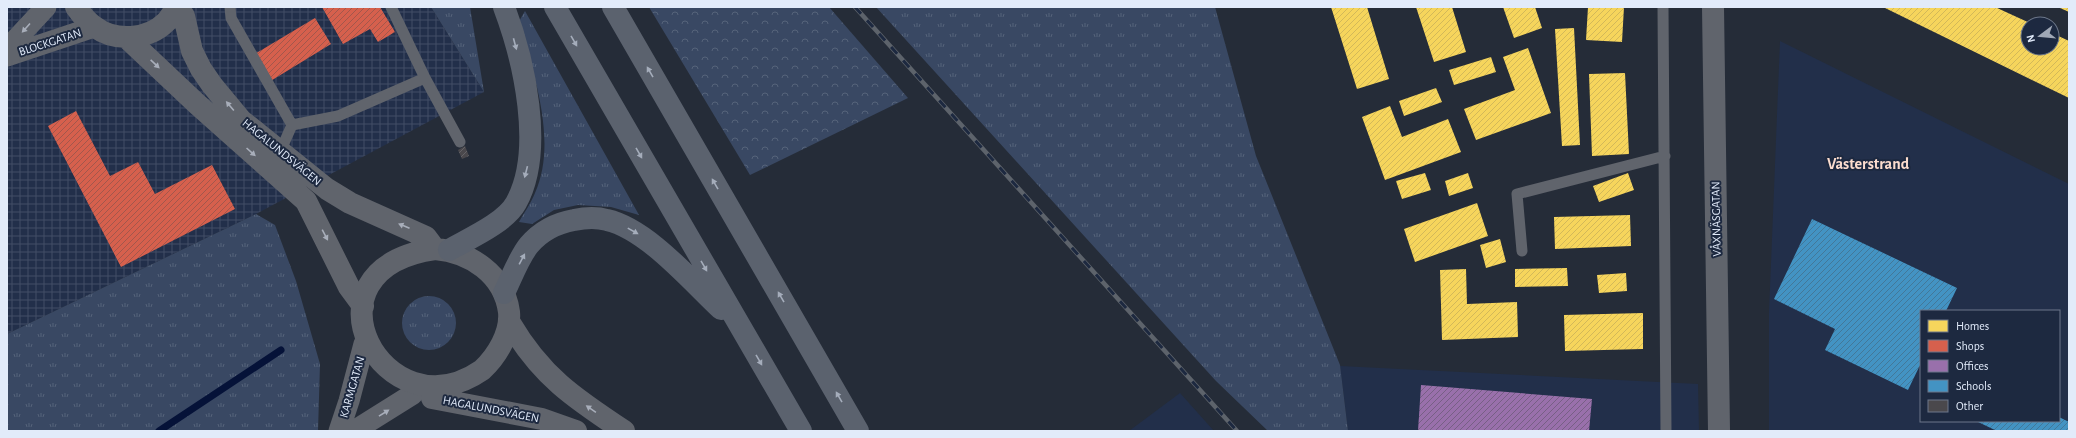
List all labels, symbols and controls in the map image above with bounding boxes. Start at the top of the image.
north arrow [2020,16,2060,56]
one-way arrow [22,23,31,33]
street label: BLOCKGATAN [17,26,83,58]
text: N [2025,33,2037,44]
one-way arrow [571,35,578,47]
one-way arrow [512,39,518,51]
one-way arrow [150,60,160,69]
one-way arrow [647,66,654,78]
one-way arrow [225,101,234,112]
street label: HAGALUNDSVÄGEN [240,116,324,187]
one-way arrow [247,147,256,156]
one-way arrow [636,147,643,159]
district label: Västerstrand [1827,156,1910,172]
one-way arrow [523,167,529,179]
one-way arrow [712,178,719,190]
street label: VÅXNÄSGATAN [1707,181,1723,257]
one-way arrow [399,223,410,229]
one-way arrow [627,228,639,235]
one-way arrow [321,229,328,241]
one-way arrow [519,253,525,264]
one-way arrow [701,260,708,272]
one-way arrow [777,291,784,303]
legend [1920,310,2060,422]
text: Homes [1956,320,1989,332]
text: Shops [1956,340,1984,352]
street label: KARMGATAN [337,355,367,419]
one-way arrow [755,355,763,365]
text: Offices [1956,360,1989,372]
text: Schools [1956,380,1991,392]
one-way arrow [835,391,842,403]
street label: HAGALUNDSVÄGEN [442,393,540,424]
text: Other [1956,400,1983,412]
one-way arrow [586,405,597,413]
one-way arrow [378,409,390,416]

